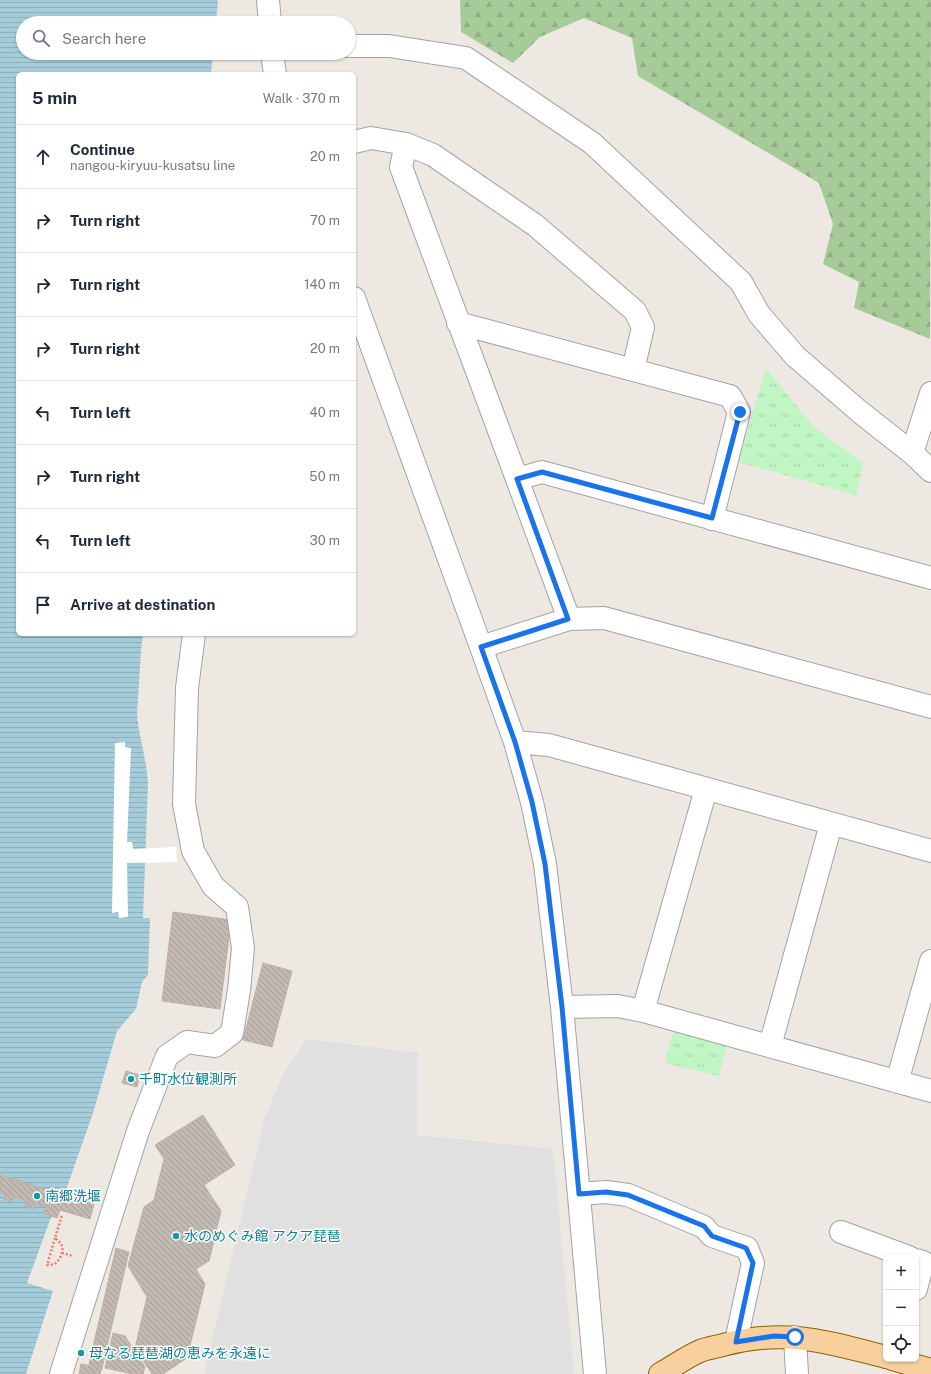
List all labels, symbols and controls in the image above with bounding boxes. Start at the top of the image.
search box [16,16,356,60]
icon: search [30,27,52,49]
text: Search here [62,30,146,47]
text: 5 min [32,88,77,108]
text: Walk · 370 m [263,91,340,106]
text: Continue [70,141,135,158]
icon: ahead [32,146,54,168]
text: 20 m [310,149,340,164]
text: nangou-kiryuu-kusatsu line [70,158,235,173]
icon: right [32,210,54,232]
text: Turn right [70,212,140,229]
text: 70 m [310,213,340,228]
icon: right [32,274,54,296]
text: Turn right [70,276,140,293]
text: 140 m [304,277,340,292]
icon: right [32,338,54,360]
text: Turn right [70,340,140,357]
text: 20 m [310,341,340,356]
icon: left [32,402,54,424]
route end [731,403,749,421]
text: Turn left [70,404,131,421]
text: 40 m [309,405,340,420]
icon: right [32,466,54,488]
text: Turn right [70,468,140,485]
text: 50 m [309,469,340,484]
icon: left [32,530,54,552]
text: Turn left [70,532,131,549]
text: 30 m [310,533,340,548]
icon: arrive [32,594,54,616]
text: Arrive at destination [70,596,215,613]
place label: 千町水位観測所 [139,1071,237,1087]
marker: 千町水位観測所 [126,1074,136,1084]
place label: 南郷洗堰 [45,1188,101,1204]
marker: 南郷洗堰 [32,1191,42,1201]
place label: 水のめぐみ館 アクア琵琶 [184,1228,341,1244]
marker: 水のめぐみ館 アクア琵琶 [171,1231,181,1241]
map controls [883,1254,919,1362]
button: + [883,1254,919,1290]
button: − [883,1290,919,1326]
button: locate [883,1326,919,1362]
route start [786,1328,804,1346]
place label: 母なる琵琶湖の恵みを永遠に [89,1345,271,1361]
marker: 母なる琵琶湖の恵みを永遠に [76,1348,86,1358]

